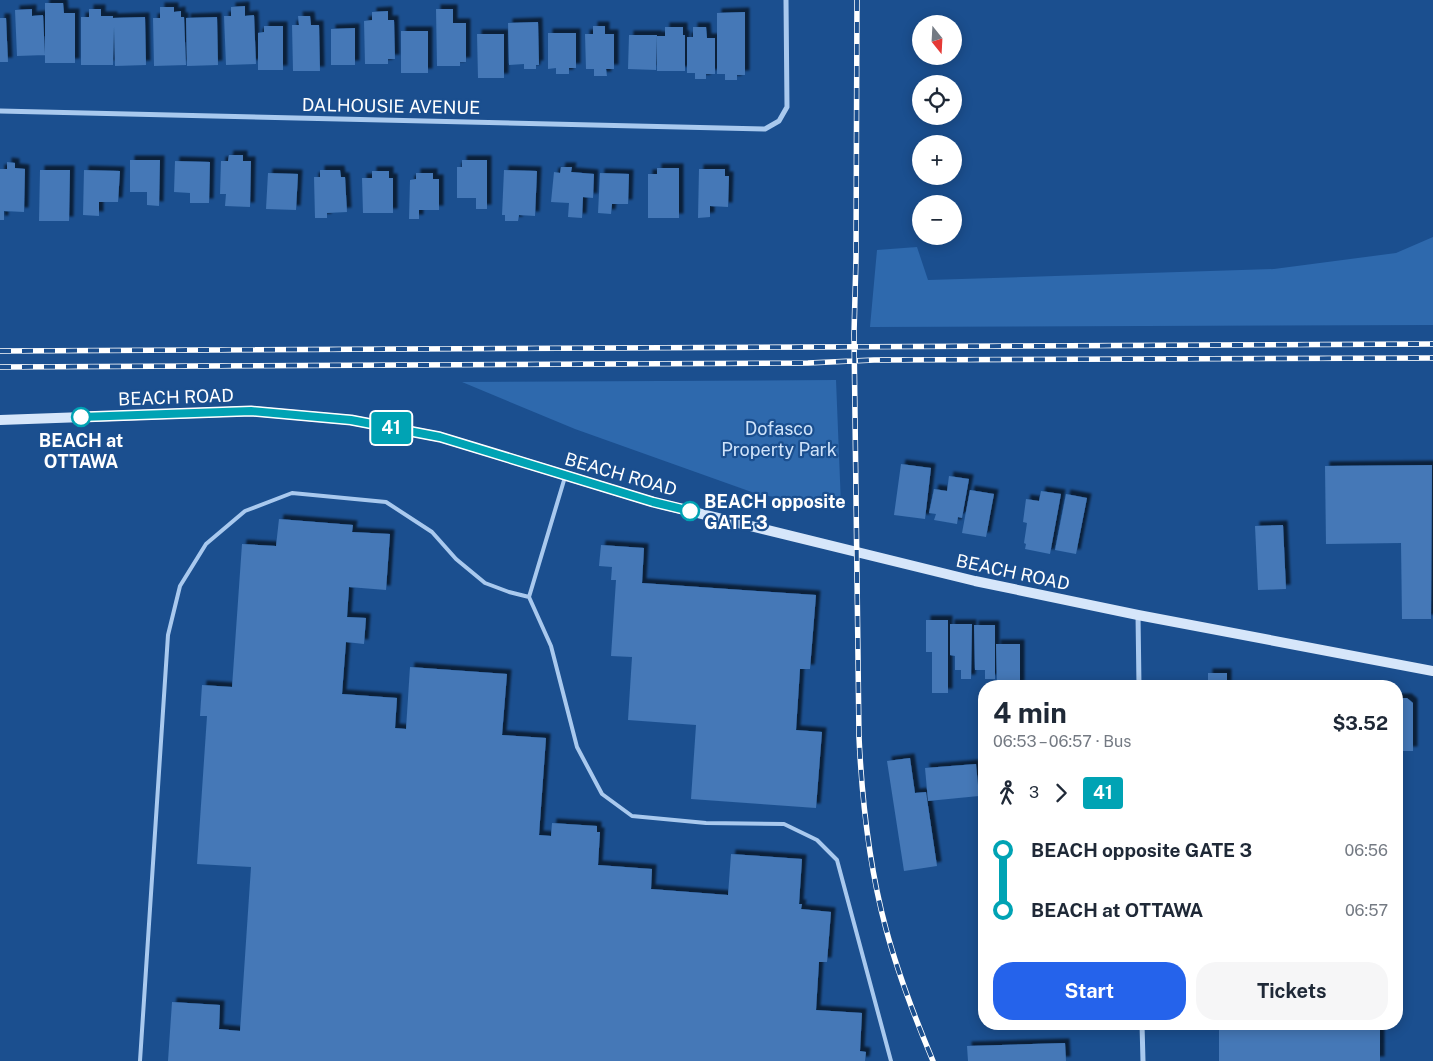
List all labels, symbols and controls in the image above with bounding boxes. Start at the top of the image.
north arrow [912,15,962,65]
map controls [912,15,962,245]
button: locate [912,75,962,125]
street label: DALHOUSIE AVENUE [302,94,480,118]
button: + [912,135,962,185]
button: − [912,195,962,245]
street label: BEACH ROAD [118,384,234,410]
marker: BEACH at OTTAWA [71,407,91,427]
line badge: 41 [368,412,414,444]
text: 41 [381,417,401,438]
park label: Dofasco Property Park [721,418,837,460]
place label: BEACH at OTTAWA [39,430,123,472]
street label: BEACH ROAD [562,448,680,500]
place label: BEACH opposite GATE 3 [704,491,846,533]
marker: BEACH opposite GATE 3 [680,501,700,521]
street label: BEACH ROAD [954,550,1072,594]
text: 4 min [993,696,1067,729]
text: $3.52 [1332,712,1388,734]
text: 06:53 – 06:57 · Bus [993,732,1131,751]
icon: walk [993,779,1021,807]
icon: forward [1047,779,1075,807]
text: 41 [1093,782,1113,803]
text: 3 [1029,783,1039,802]
text: BEACH opposite GATE 3 [1031,839,1252,861]
text: 06:56 [1345,841,1388,860]
text: BEACH at OTTAWA [1031,899,1203,921]
text: 06:57 [1345,901,1388,920]
button: Start [993,962,1186,1020]
button: Tickets [1196,962,1388,1020]

